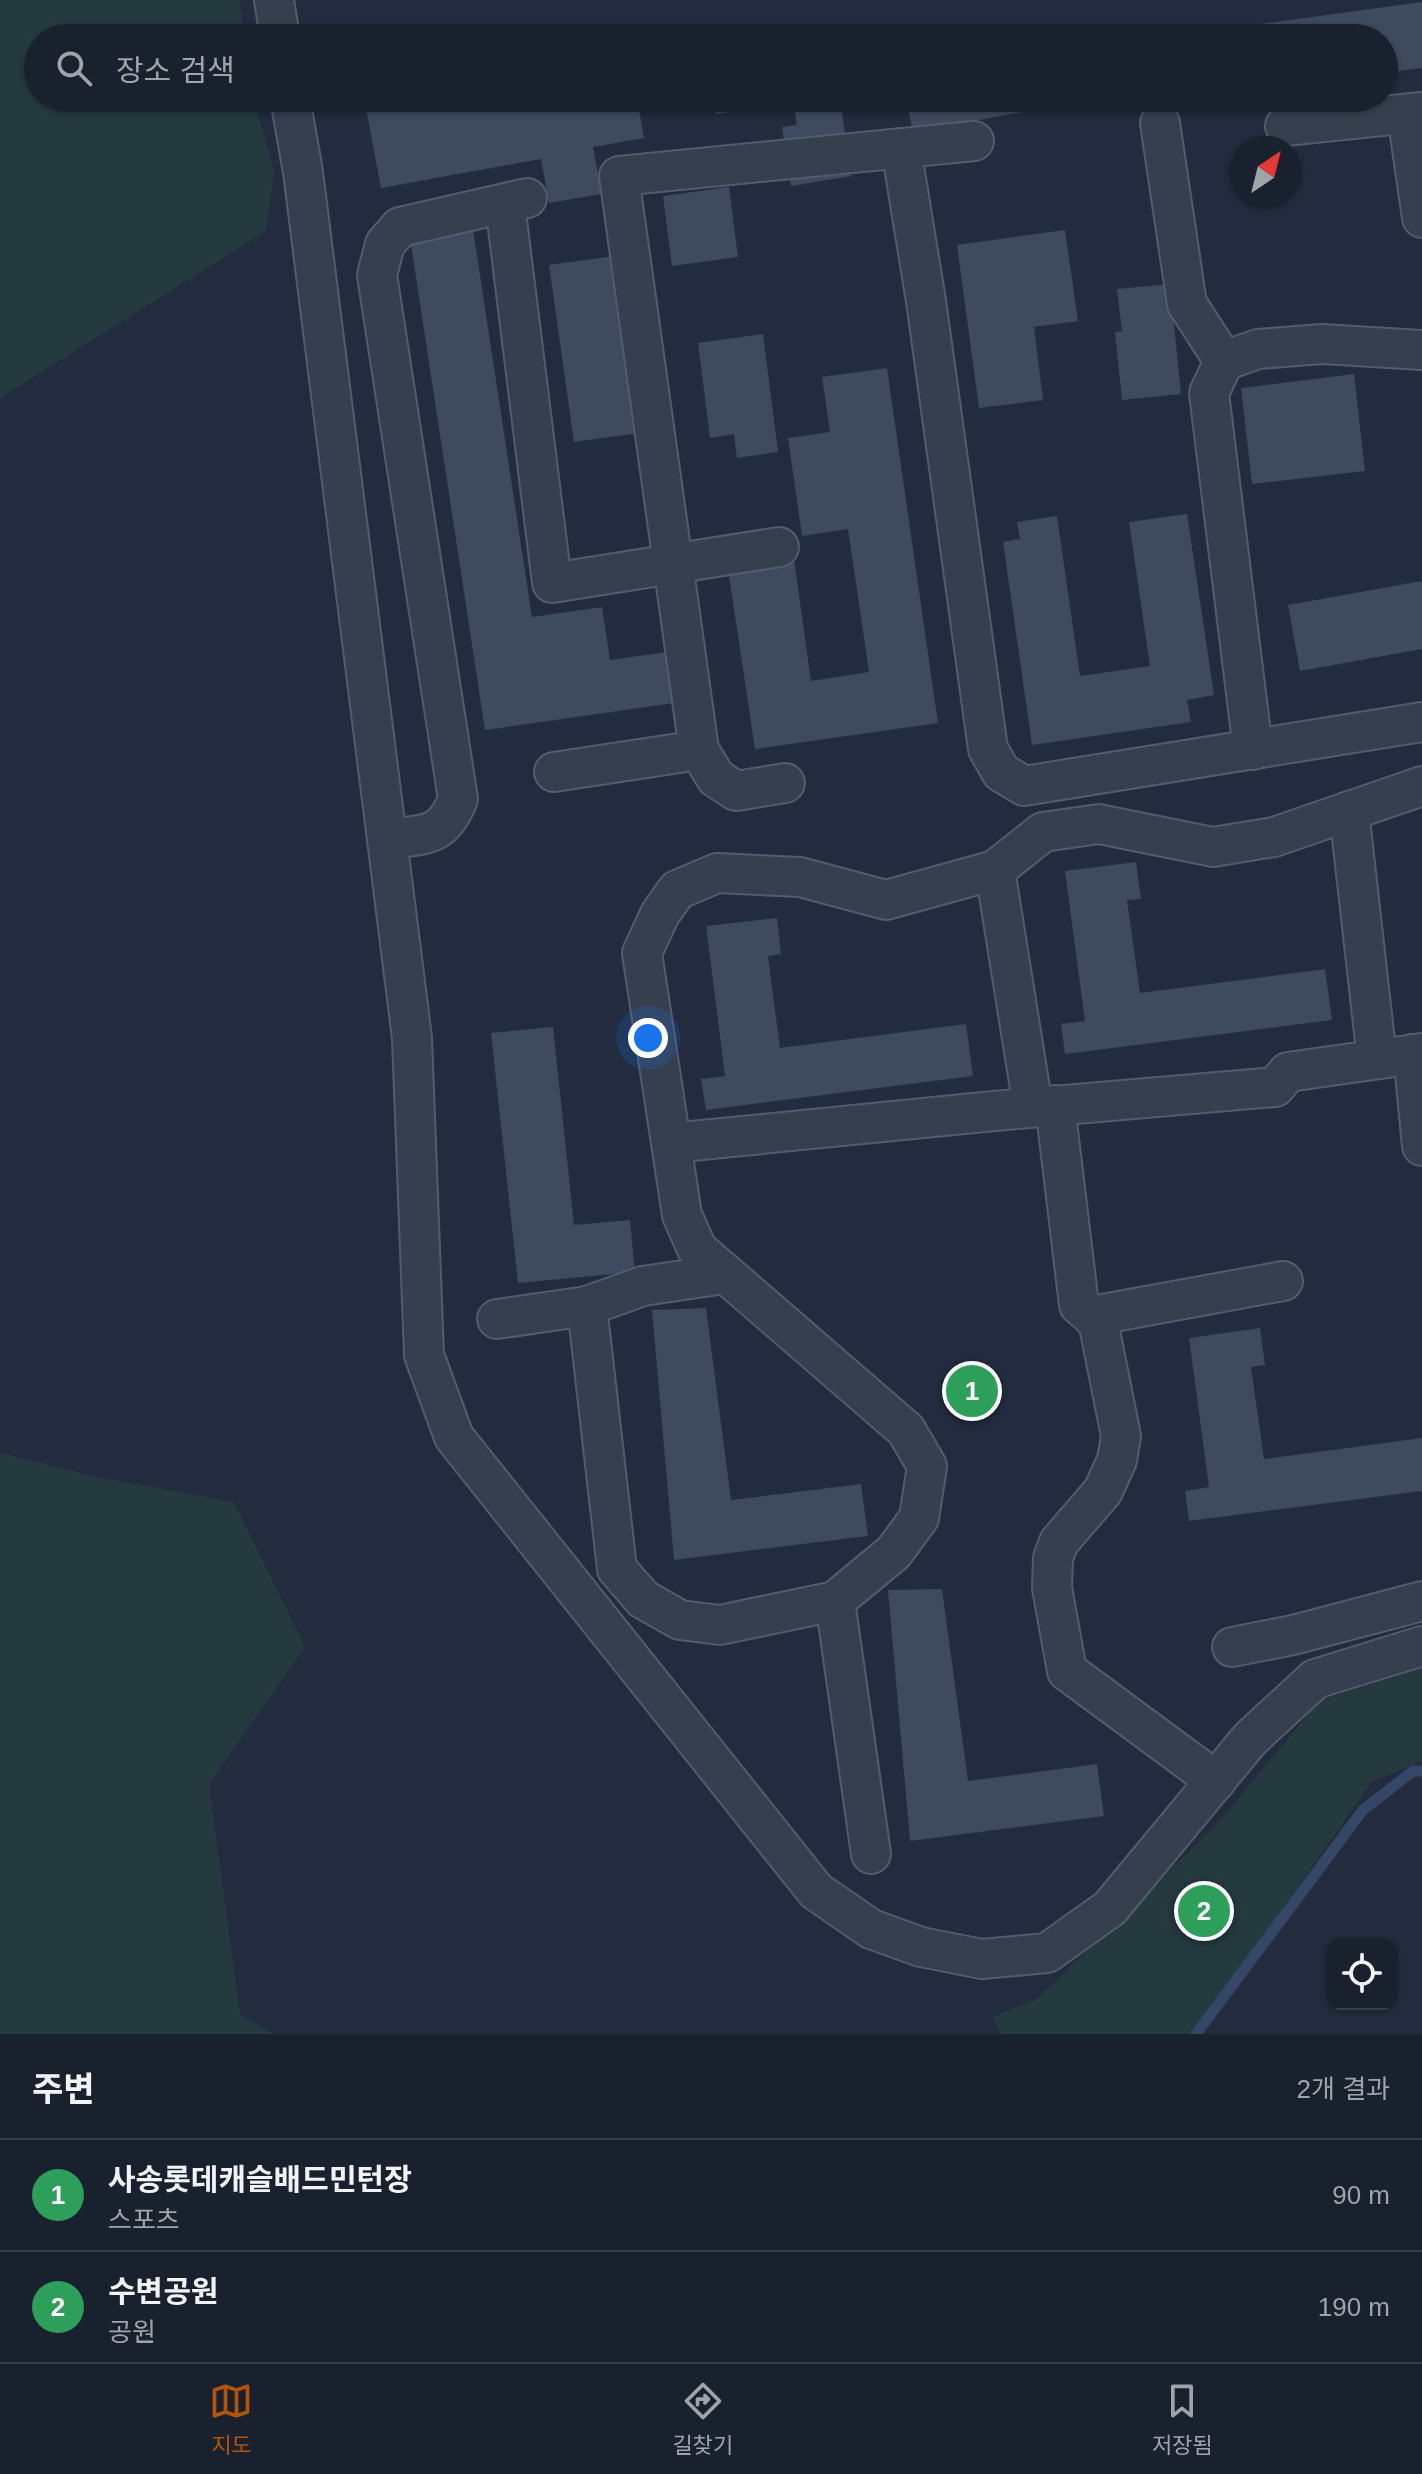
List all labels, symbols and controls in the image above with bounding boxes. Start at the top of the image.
search box [24,24,1398,112]
icon: search [52,46,96,90]
text: 장소 검색 [116,54,235,87]
north arrow [1230,136,1302,208]
your location [628,1018,668,1058]
pin: 1 [946,1361,998,1421]
pin: 2 [1178,1881,1230,1941]
map controls [1326,1938,1398,2010]
button: locate [1326,1938,1398,2010]
text: 주변 [32,2070,95,2108]
text: 2개 결과 [1297,2074,1390,2104]
text: 사송롯데캐슬배드민턴장 [108,2163,412,2196]
text: 1 [51,2180,65,2210]
text: 90 m [1332,2180,1390,2210]
text: 스포츠 [108,2205,180,2235]
text: 수변공원 [108,2275,218,2308]
text: 2 [51,2292,65,2322]
text: 190 m [1318,2292,1390,2322]
text: 공원 [108,2317,156,2347]
tab: 지도 [209,2379,253,2459]
tab: 길찾기 [672,2379,733,2459]
tab: 저장됨 [1152,2379,1213,2459]

